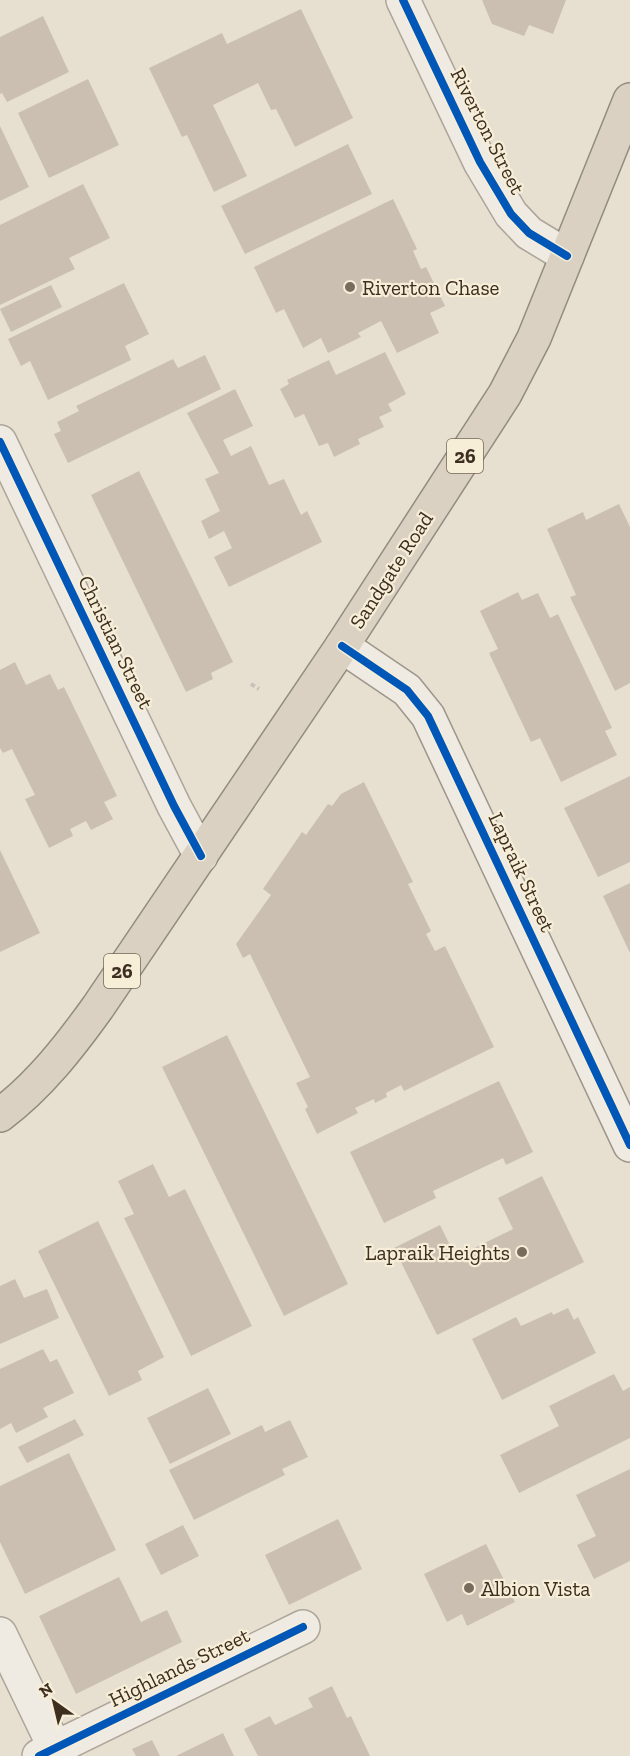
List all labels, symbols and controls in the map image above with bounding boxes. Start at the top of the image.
street label: Riverton Street [445,64,531,198]
place label: Riverton Chase [362,275,500,300]
marker: Riverton Chase [343,280,357,294]
road number: 26 [447,439,483,473]
street label: Sandgate Road [344,507,438,633]
street label: Christian Street [73,571,159,713]
street label: Lapraik Street [483,808,561,936]
road number: 26 [104,954,140,988]
place label: Lapraik Heights [365,1240,510,1265]
marker: Lapraik Heights [515,1245,529,1259]
place label: Albion Vista [481,1576,590,1601]
marker: Albion Vista [462,1581,476,1595]
street label: Highlands Street [104,1622,254,1712]
north arrow [24,1672,84,1732]
text: N [36,1679,56,1701]

